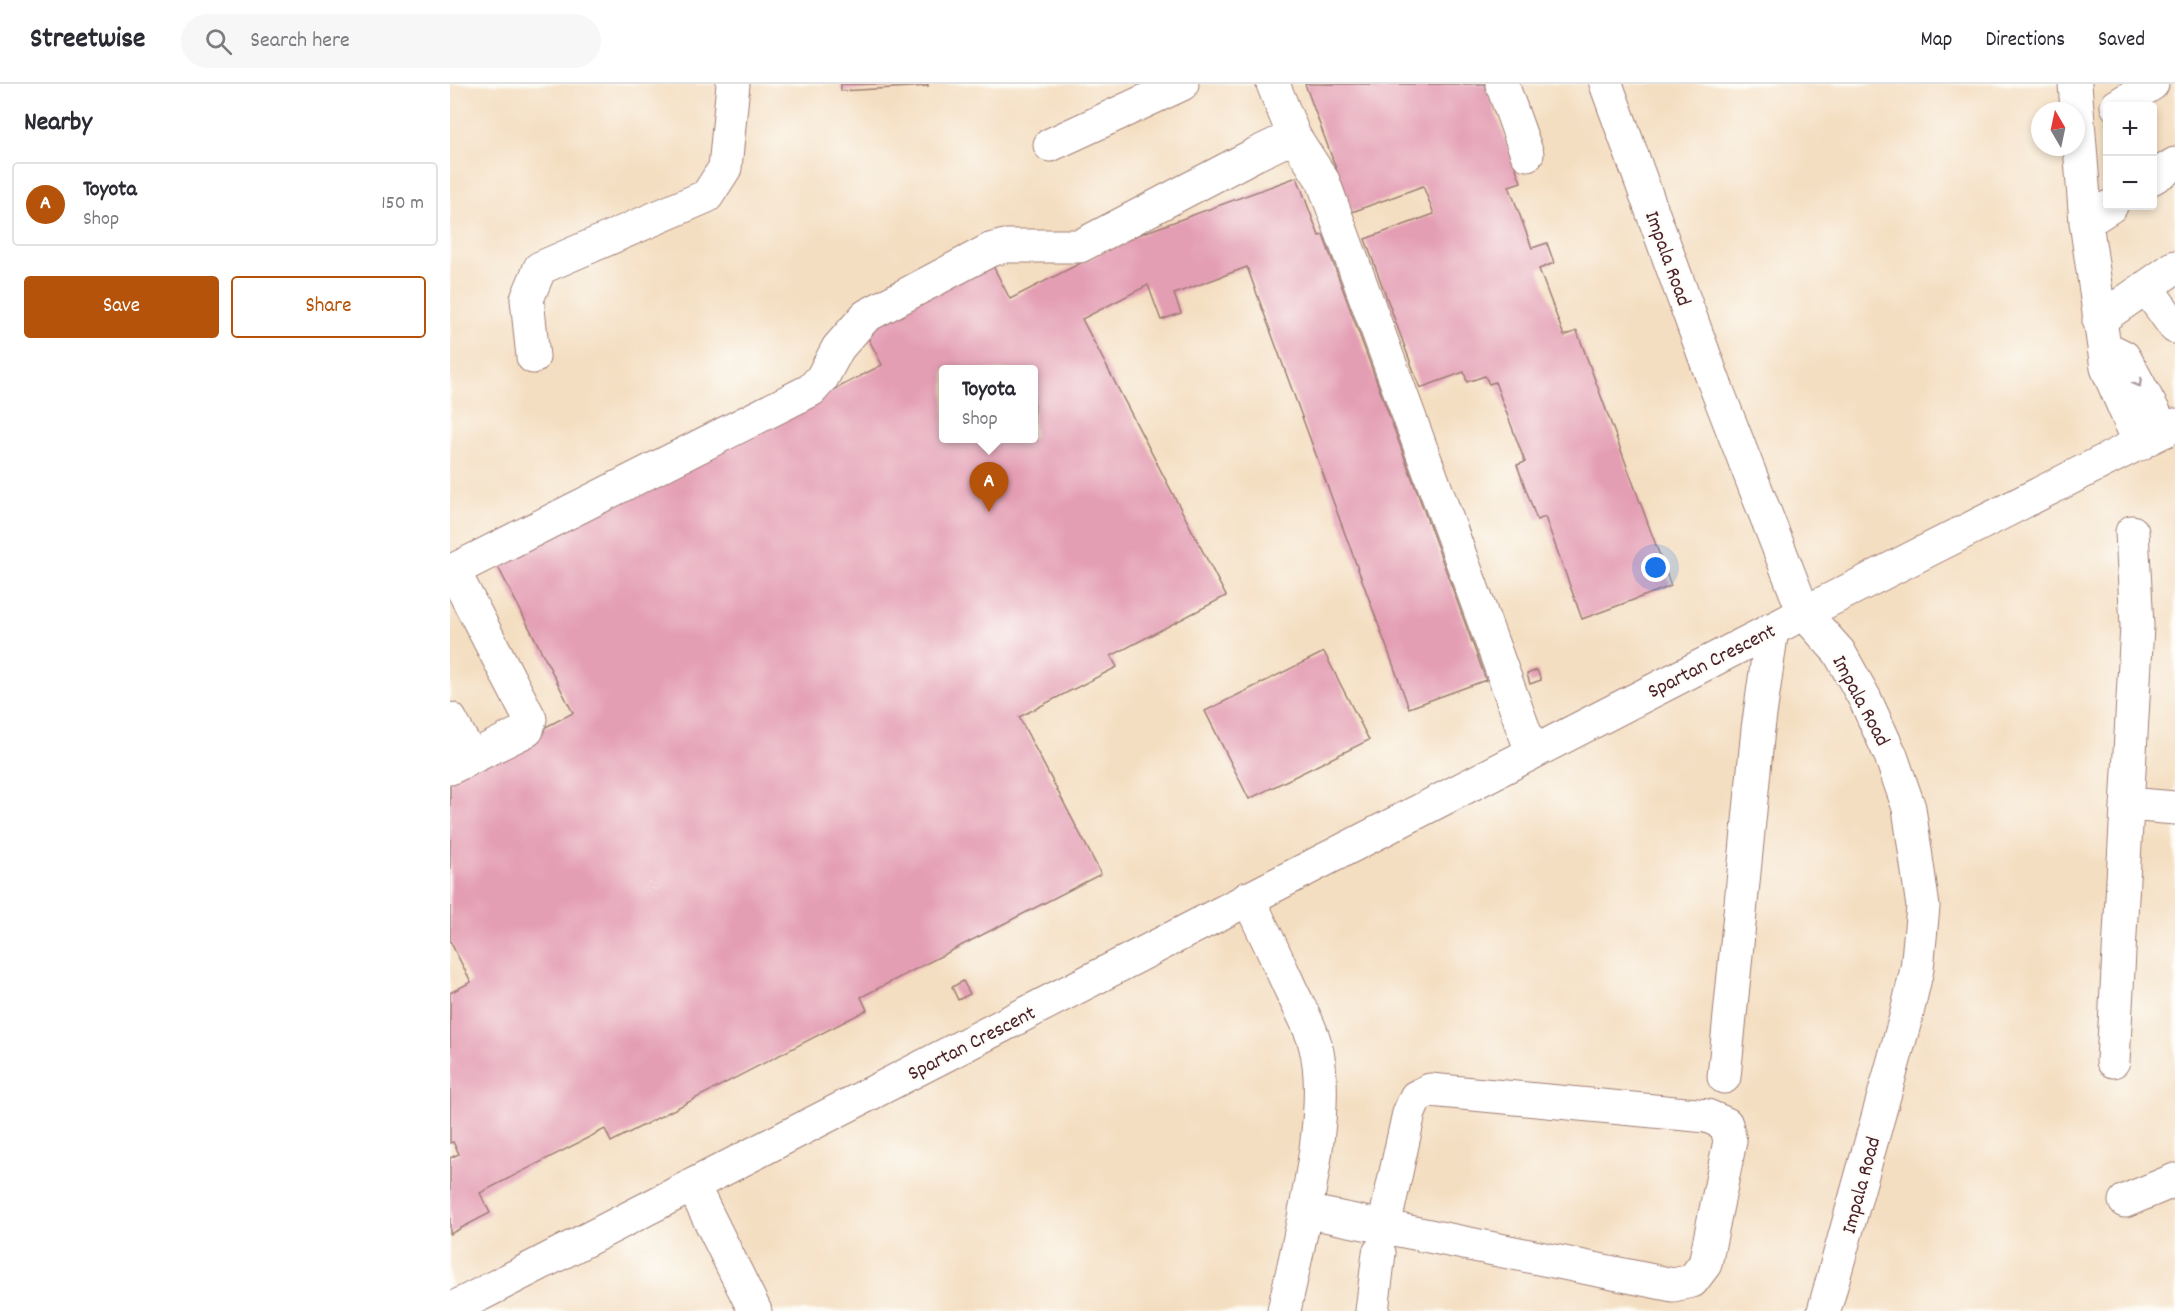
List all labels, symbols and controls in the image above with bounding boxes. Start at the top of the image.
search box [181,14,601,68]
text: Streetwise [30,21,145,61]
icon: search [202,25,235,58]
text: Search here [250,26,350,57]
text: Map [1921,26,1952,56]
text: Directions [1985,26,2065,56]
text: Saved [2098,26,2145,56]
north arrow [2031,102,2085,156]
map controls [2103,102,2157,210]
button: + [2103,102,2157,156]
text: Nearby [24,105,92,142]
button: − [2103,156,2157,210]
text: Toyota [83,175,137,206]
text: A [40,190,51,218]
text: 150 m [381,190,424,218]
text: Shop [83,206,119,234]
street label: Impala Road [1635,207,1697,311]
button: Save [24,276,219,338]
button: Share [231,276,426,338]
popup [939,365,1038,443]
text: Toyota [962,375,1015,406]
one-way arrow [2131,377,2142,387]
text: Shop [962,406,998,434]
pin: A [970,462,1008,512]
your location [1641,553,1670,582]
street label: Spartan Crescent [1643,617,1782,708]
street label: Impala Road [1823,650,1896,752]
street label: Spartan Crescent [903,999,1042,1090]
street label: Impala Road [1836,1134,1890,1238]

